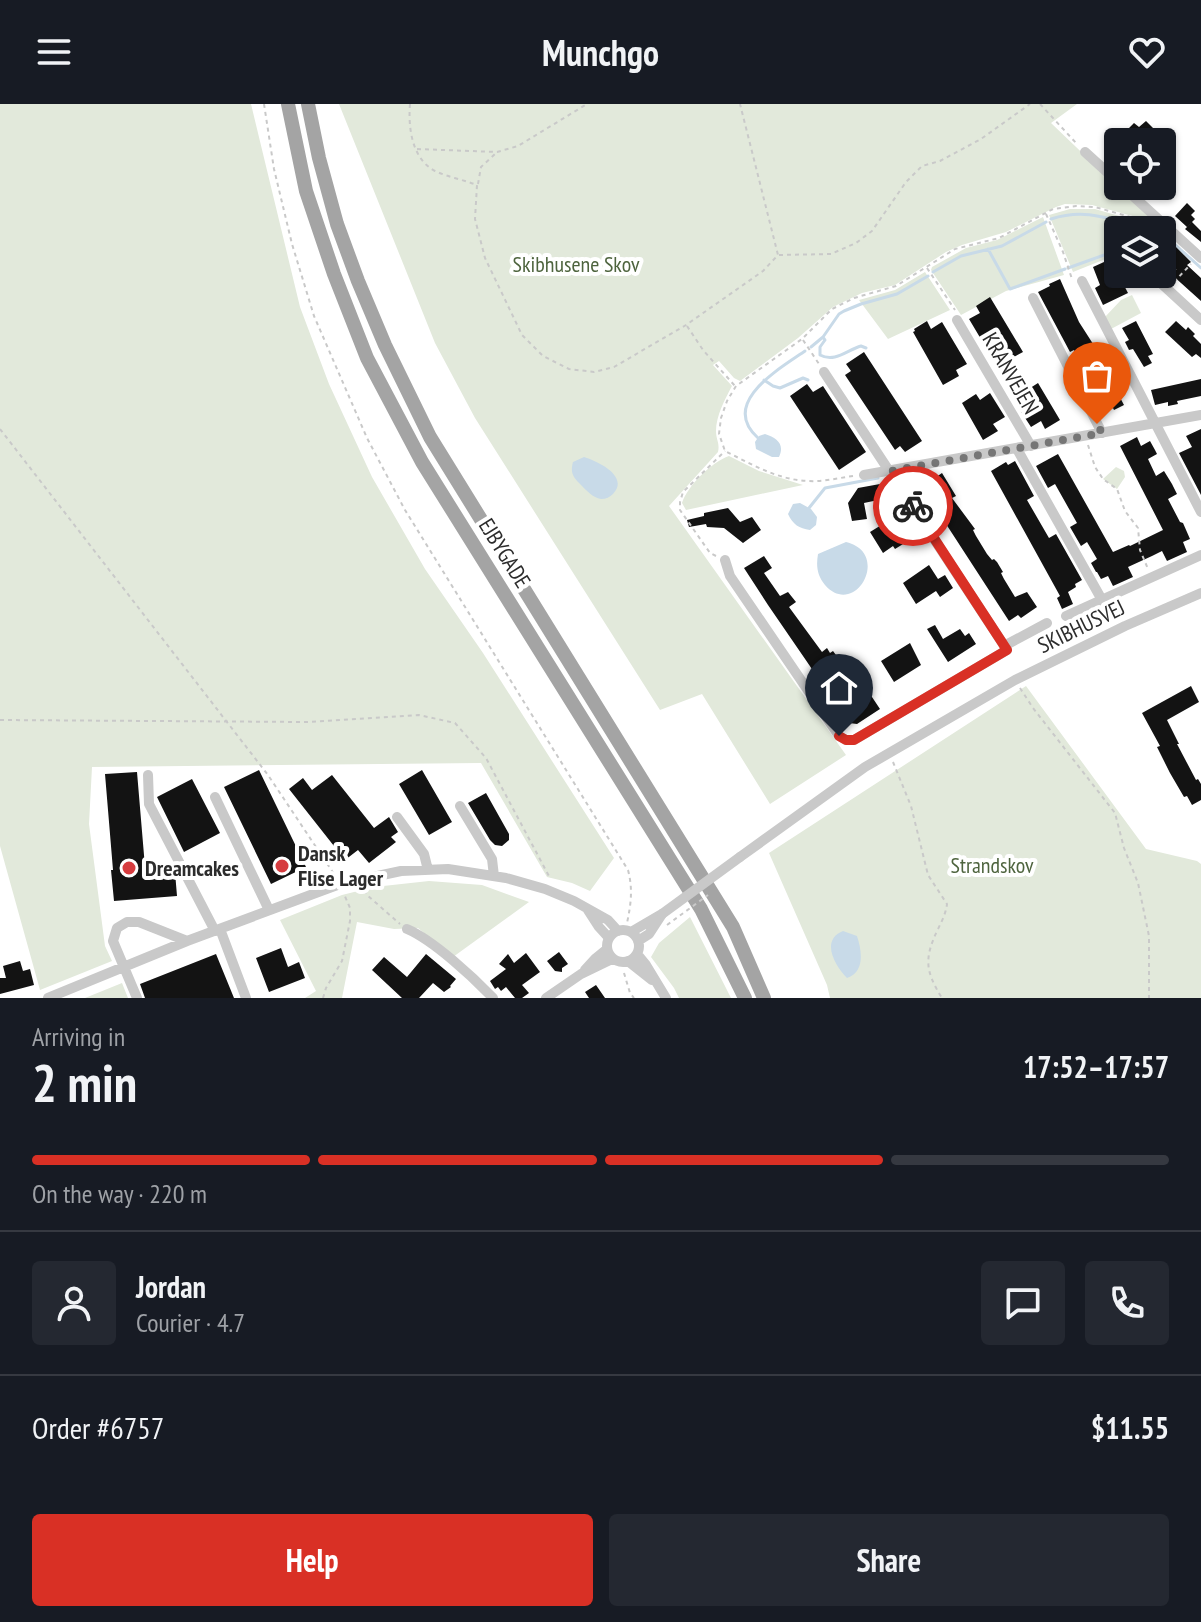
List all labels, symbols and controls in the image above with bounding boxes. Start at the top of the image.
text: Munchgo [542,29,659,76]
icon: menu [32,30,76,74]
icon: heart [1125,30,1169,74]
map controls [1104,128,1176,288]
button: locate [1104,128,1176,200]
button: layers [1104,216,1176,288]
park label: Skibhusene Skov [513,250,640,278]
street label: KRANVEJEN [977,327,1045,419]
pin [1063,342,1131,424]
icon: bag [1075,354,1119,398]
courier [873,466,953,546]
icon: bike [891,484,935,528]
street label: EJBYGADE [473,513,537,593]
street label: SKIBHUSVEJ [1033,593,1129,659]
pin [805,654,873,736]
icon: home [817,666,861,710]
place label: Dansk Flise Lager [298,839,384,892]
park label: Strandskov [950,851,1034,879]
place label: Dreamcakes [145,854,239,882]
marker: Dansk Flise Lager [273,857,291,875]
marker: Dreamcakes [120,859,138,877]
text: Arriving in [32,1020,125,1053]
text: 17:52–17:57 [1023,1047,1169,1086]
text: 2 min [32,1049,137,1116]
text: On the way · 220 m [32,1177,207,1210]
button: person [32,1261,116,1345]
button: chat [981,1261,1065,1345]
button: phone [1085,1261,1169,1345]
text: Jordan [136,1267,206,1306]
text: Courier · 4.7 [136,1306,245,1339]
text: Order #6757 [32,1408,164,1447]
text: $11.55 [1091,1408,1169,1447]
button: Help [32,1514,593,1606]
button: Share [609,1514,1169,1606]

